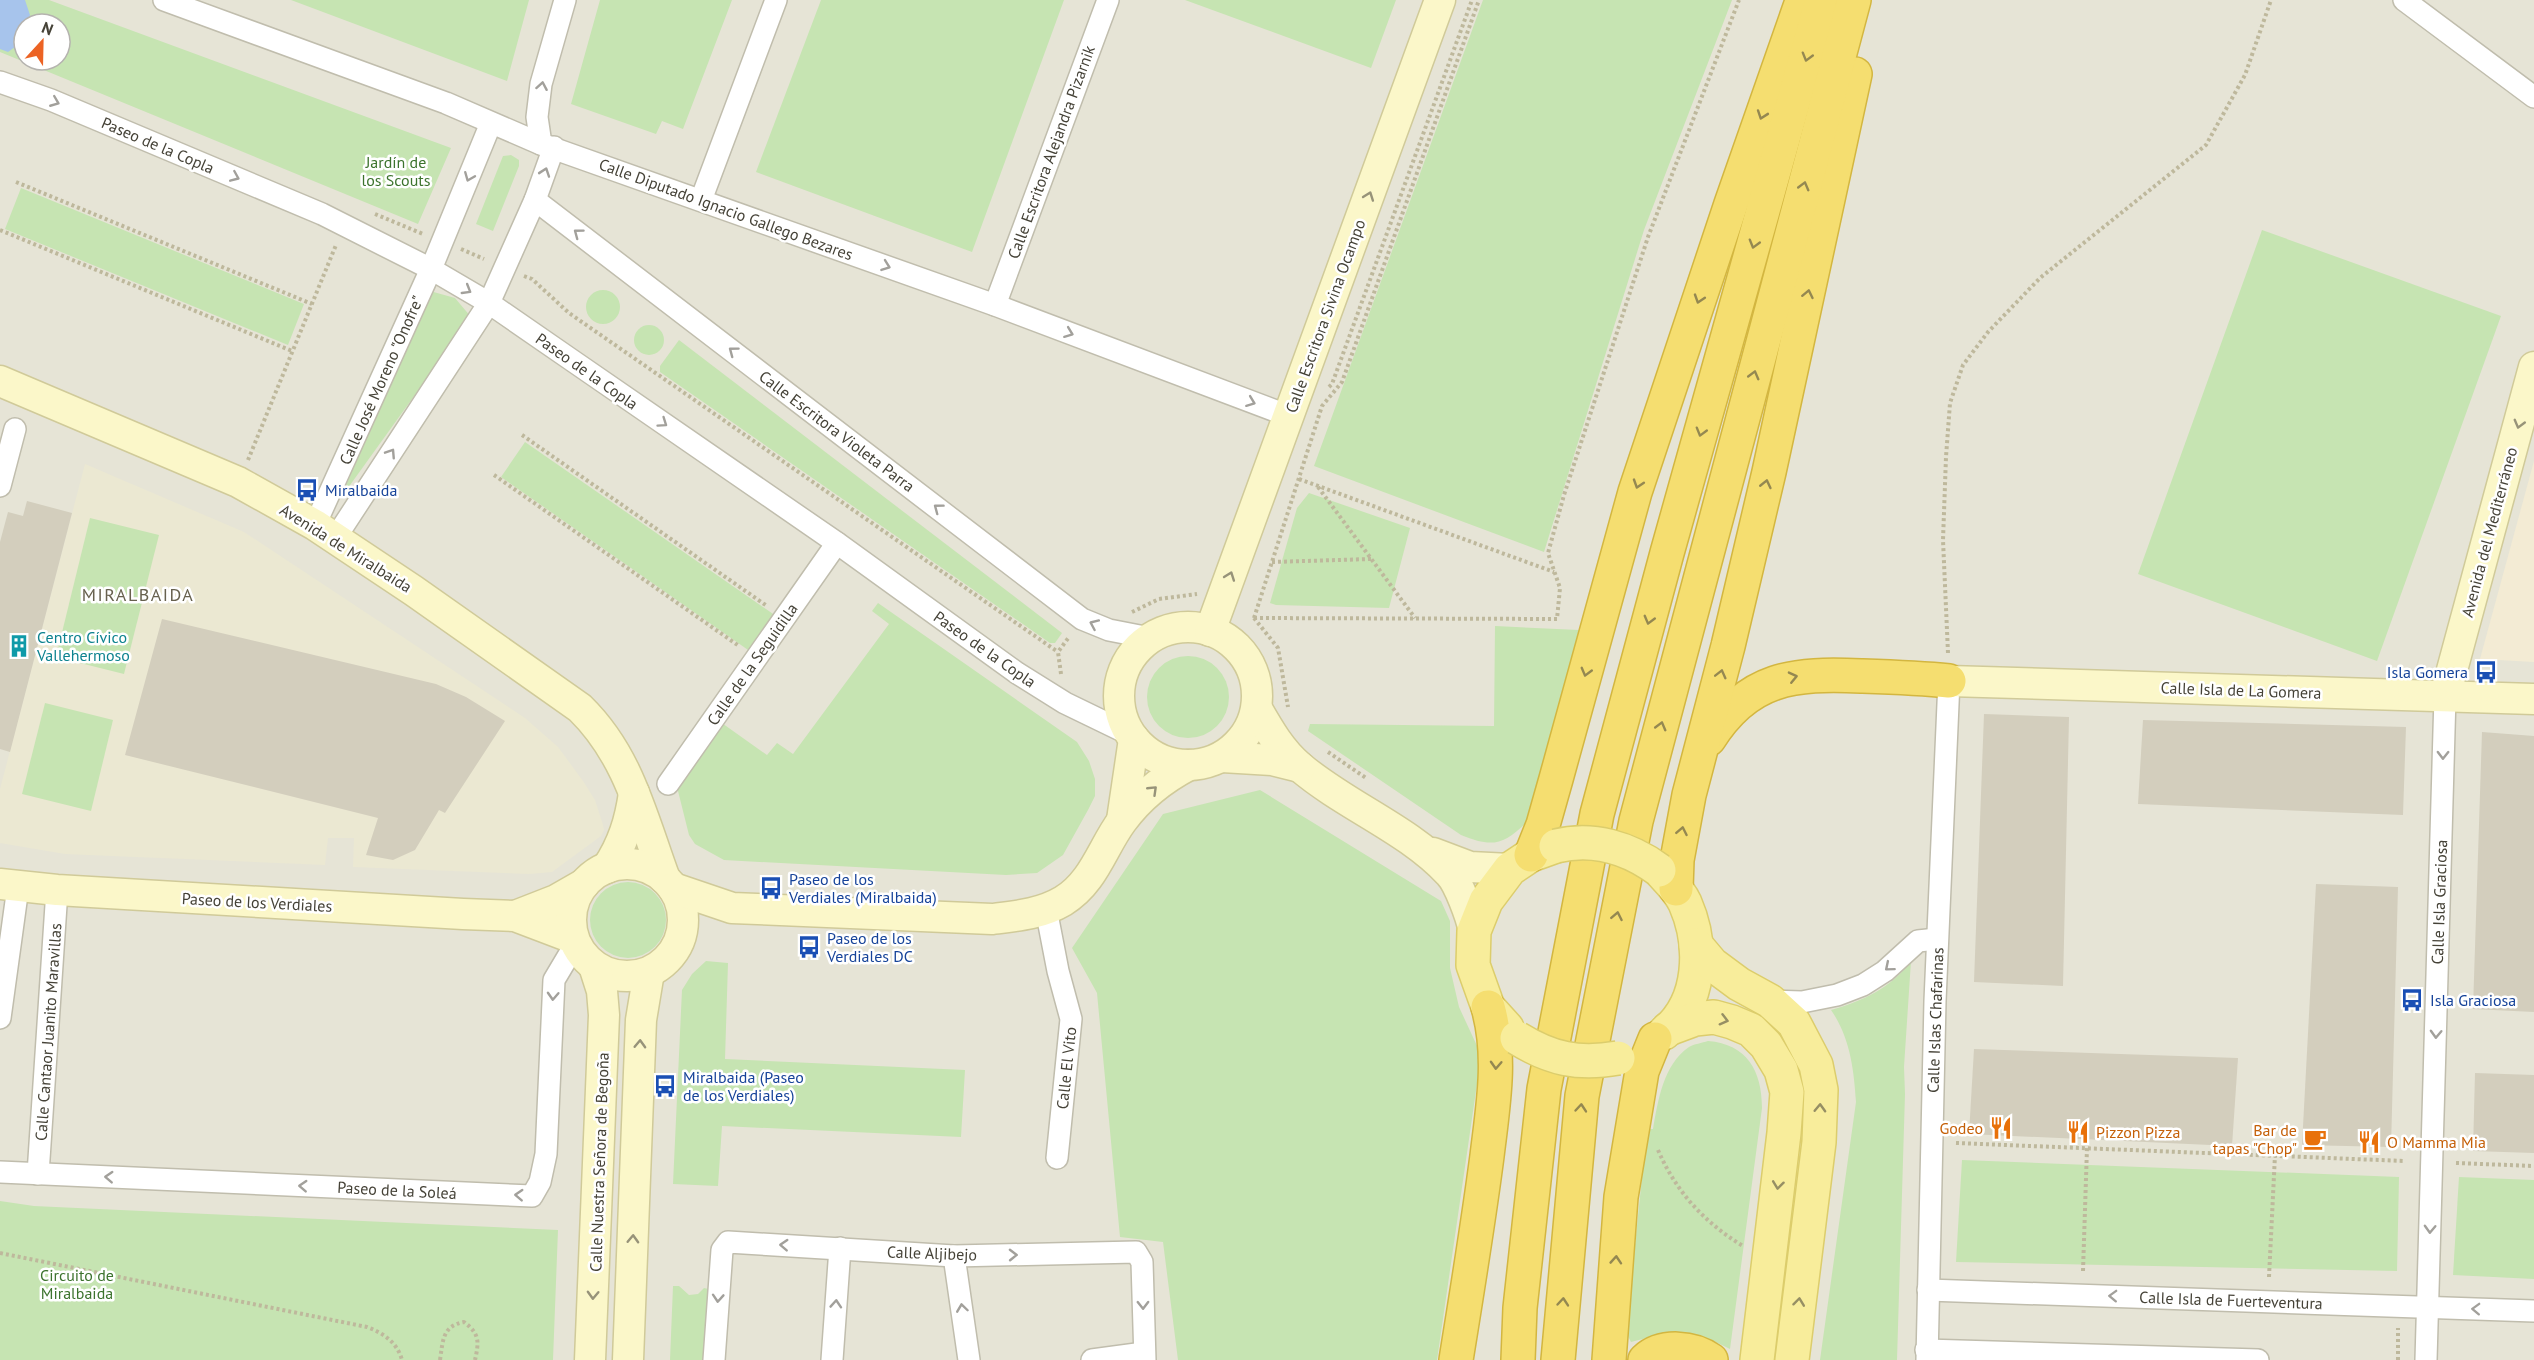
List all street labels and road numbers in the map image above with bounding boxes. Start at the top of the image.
street label: Calle Escritora Alejandra Pizarnik [1003,42,1099,261]
street label: Paseo de la Copla [99,112,217,178]
street label: Calle Diputado Ignacio Gallego Bezares [596,154,856,264]
street label: Calle Escritora Sivina Ocampo [1281,217,1369,415]
street label: Calle José Moreno "Onofre" [335,292,427,468]
street label: Paseo de la Copla [532,328,642,414]
street label: Calle Escritora Violeta Parra [755,366,919,496]
street label: Avenida del Mediterráneo [2457,445,2521,619]
street label: Avenida de Miralbaida [276,499,416,597]
street label: Calle de la Seguidilla [702,599,802,729]
street label: Paseo de la Copla [930,606,1040,692]
street label: Calle Isla de La Gomera [2160,677,2322,703]
street label: Calle Isla Graciosa [2427,839,2451,965]
street label: Paseo de los Verdiales [181,888,333,916]
street label: Calle Cantaor Juanito Maravillas [30,922,66,1141]
street label: Calle Islas Chafarinas [1922,947,1948,1093]
street label: Calle El Vito [1052,1026,1080,1110]
street label: Calle Nuestra Señora de Begoña [585,1052,613,1272]
street label: Paseo de la Soleá [337,1177,457,1203]
street label: Calle Aljibejo [887,1241,977,1265]
street label: Calle Isla de Fuerteventura [2139,1287,2323,1313]

